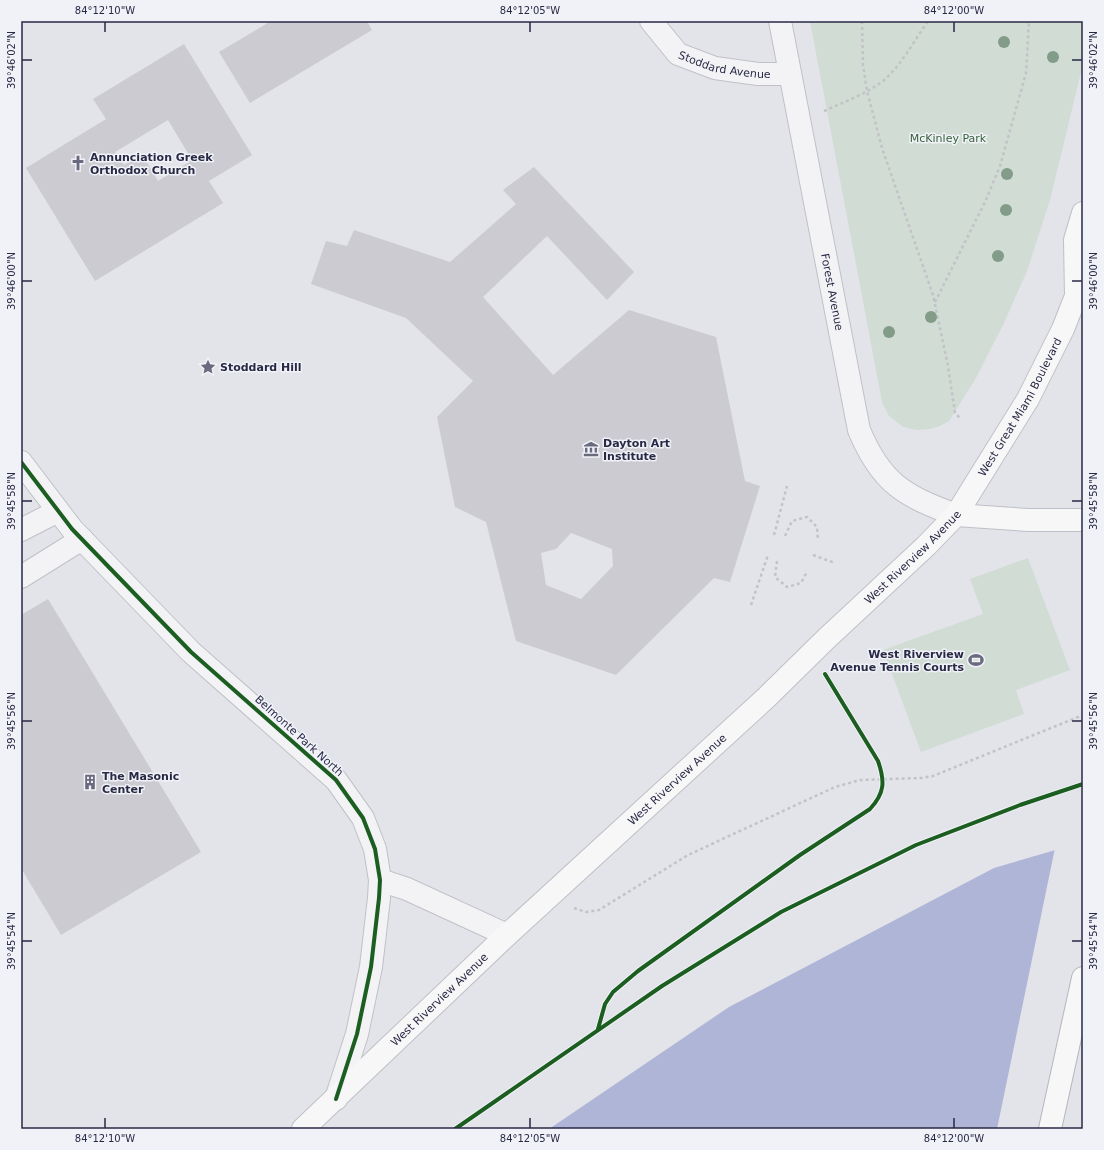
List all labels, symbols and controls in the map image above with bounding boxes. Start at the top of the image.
text: 84°12'10"W [75,5,135,16]
text: 84°12'05"W [500,5,560,16]
text: 84°12'00"W [924,5,984,16]
text: 39°46'02"N [6,31,17,89]
text: 39°46'02"N [1088,31,1099,89]
street label: Stoddard Avenue [677,48,771,81]
park label: McKinley Park [910,132,987,145]
place label: Annunciation Greek Orthodox Church [90,151,213,177]
church icon: Annunciation Greek Orthodox Church [69,154,87,172]
text: 39°46'00"N [6,252,17,310]
street label: Forest Avenue [819,252,846,332]
text: 39°46'00"N [1088,252,1099,310]
street label: West Great Miami Boulevard [975,336,1064,478]
place icon: Stoddard Hill [199,358,217,376]
place label: Stoddard Hill [220,361,302,374]
place label: Dayton Art Institute [603,437,670,463]
museum icon: Dayton Art Institute [582,440,600,458]
text: 39°45'58"N [6,472,17,530]
text: 39°45'58"N [1088,472,1099,530]
street label: West Riverview Avenue [862,508,964,606]
place label: West Riverview Avenue Tennis Courts [830,648,964,674]
sports icon: West Riverview Avenue Tennis Courts [967,651,985,669]
text: 39°45'56"N [6,692,17,750]
text: 39°45'56"N [1088,692,1099,750]
street label: Belmonte Park North [252,693,346,779]
street label: West Riverview Avenue [625,731,729,828]
place label: The Masonic Center [102,770,179,796]
building icon: The Masonic Center [81,773,99,791]
text: 39°45'54"N [6,912,17,970]
text: 39°45'54"N [1088,912,1099,970]
street label: West Riverview Avenue [388,950,491,1049]
text: 84°12'10"W [75,1133,135,1144]
text: 84°12'05"W [500,1133,560,1144]
text: 84°12'00"W [924,1133,984,1144]

